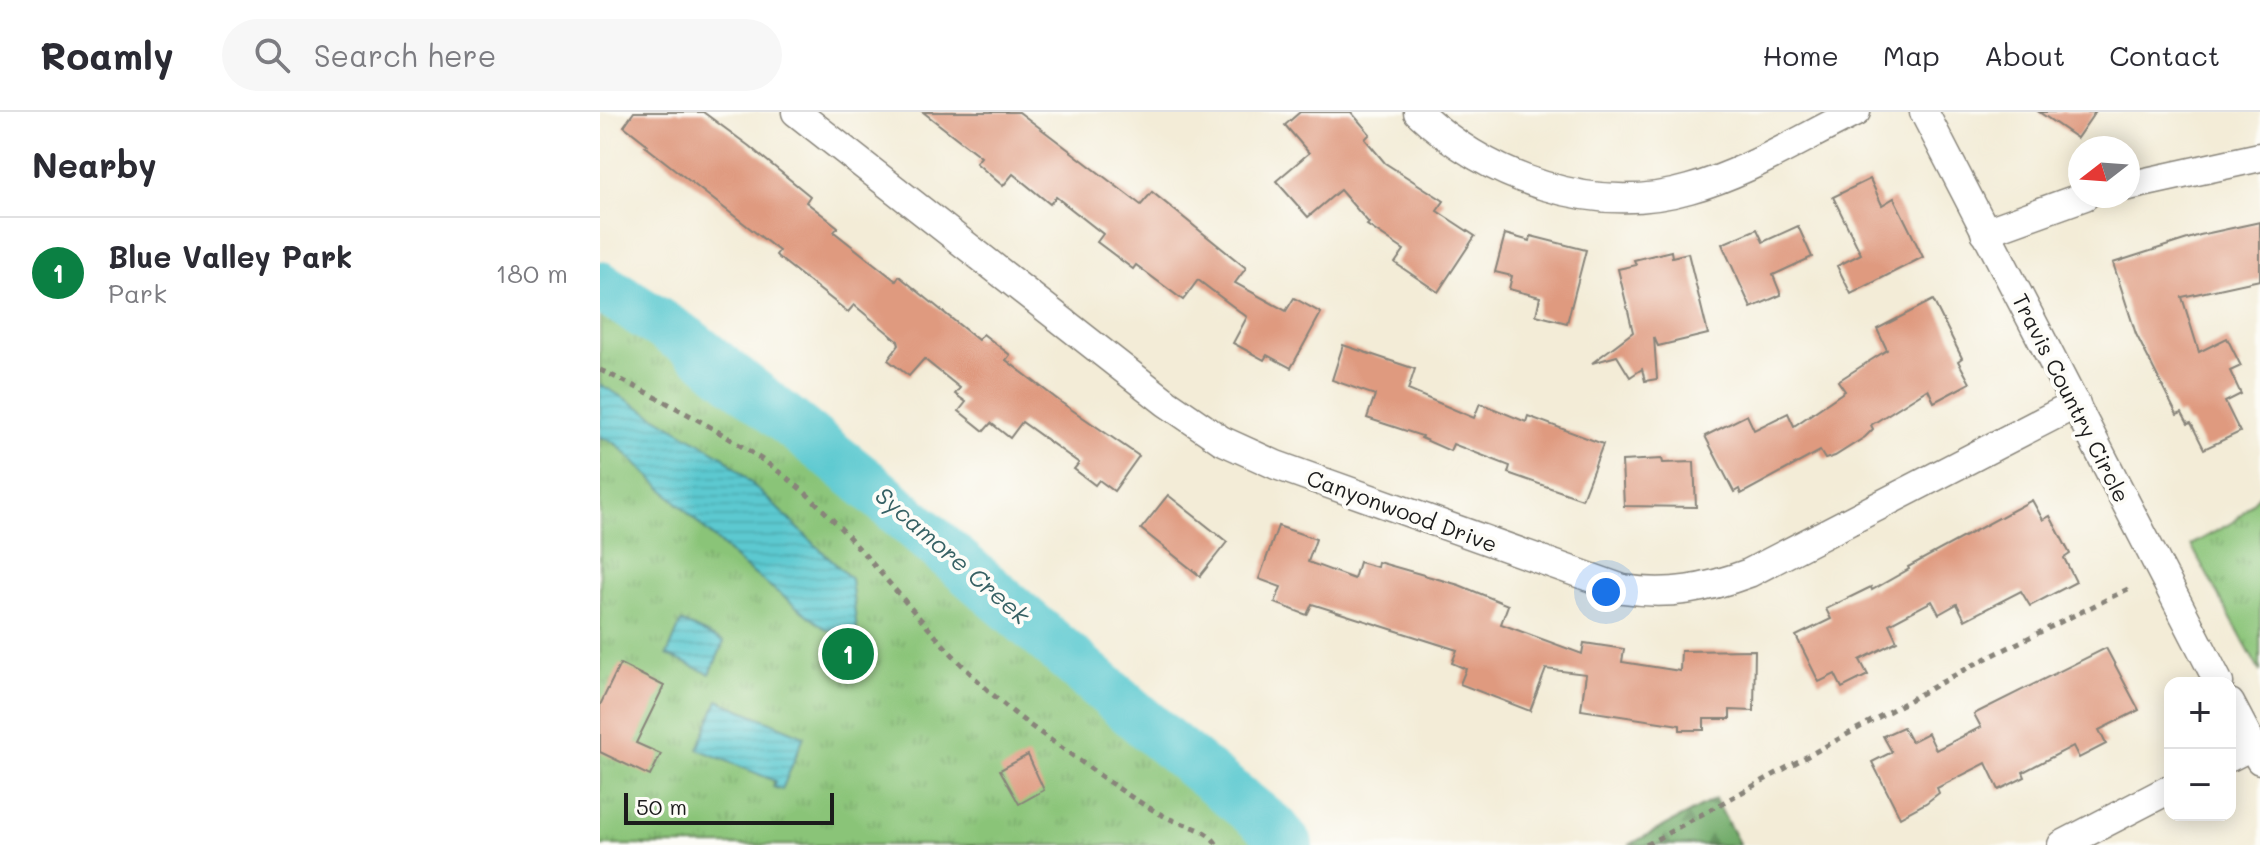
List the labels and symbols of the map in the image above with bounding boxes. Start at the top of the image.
north arrow [2068,136,2140,208]
street label: Travis Country Circle [2006,288,2137,507]
street label: Canyonwood Drive [1303,463,1501,558]
water label: Sycamore Creek [869,479,1038,631]
your location [1586,572,1626,612]
pin: 1 [822,624,874,684]
scale bar [624,789,834,825]

